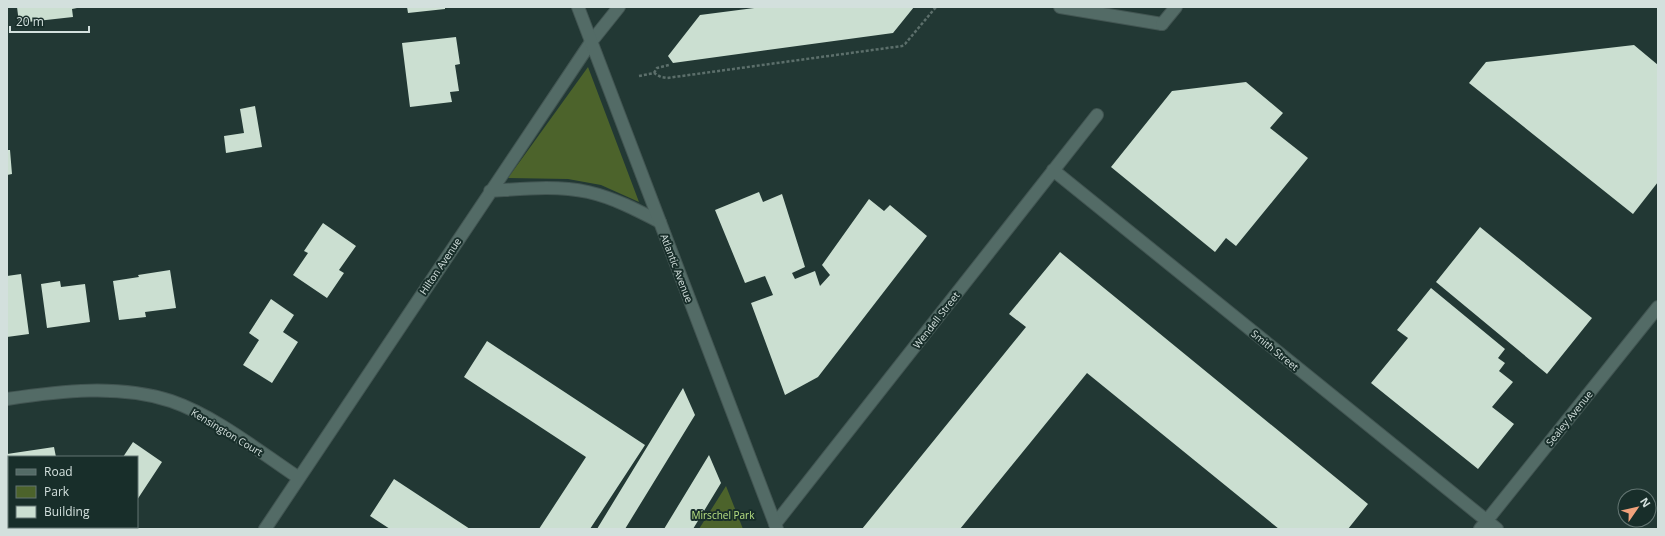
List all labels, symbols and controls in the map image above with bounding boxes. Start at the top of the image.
scale bar [10,8,89,34]
text: 20 m [16,13,44,30]
street label: Atlantic Avenue [657,232,697,305]
street label: Hilton Avenue [416,235,464,297]
street label: Wendell Street [909,288,963,351]
street label: Smith Street [1248,326,1302,374]
street label: Sealey Avenue [1542,387,1596,449]
street label: Kensington Court [189,405,266,459]
legend [8,456,138,528]
text: Road [44,463,73,480]
text: Park [44,483,70,500]
north arrow [1617,488,1657,528]
text: N [1637,494,1654,510]
text: Building [44,503,90,520]
park label: Mirschel Park [692,508,755,522]

